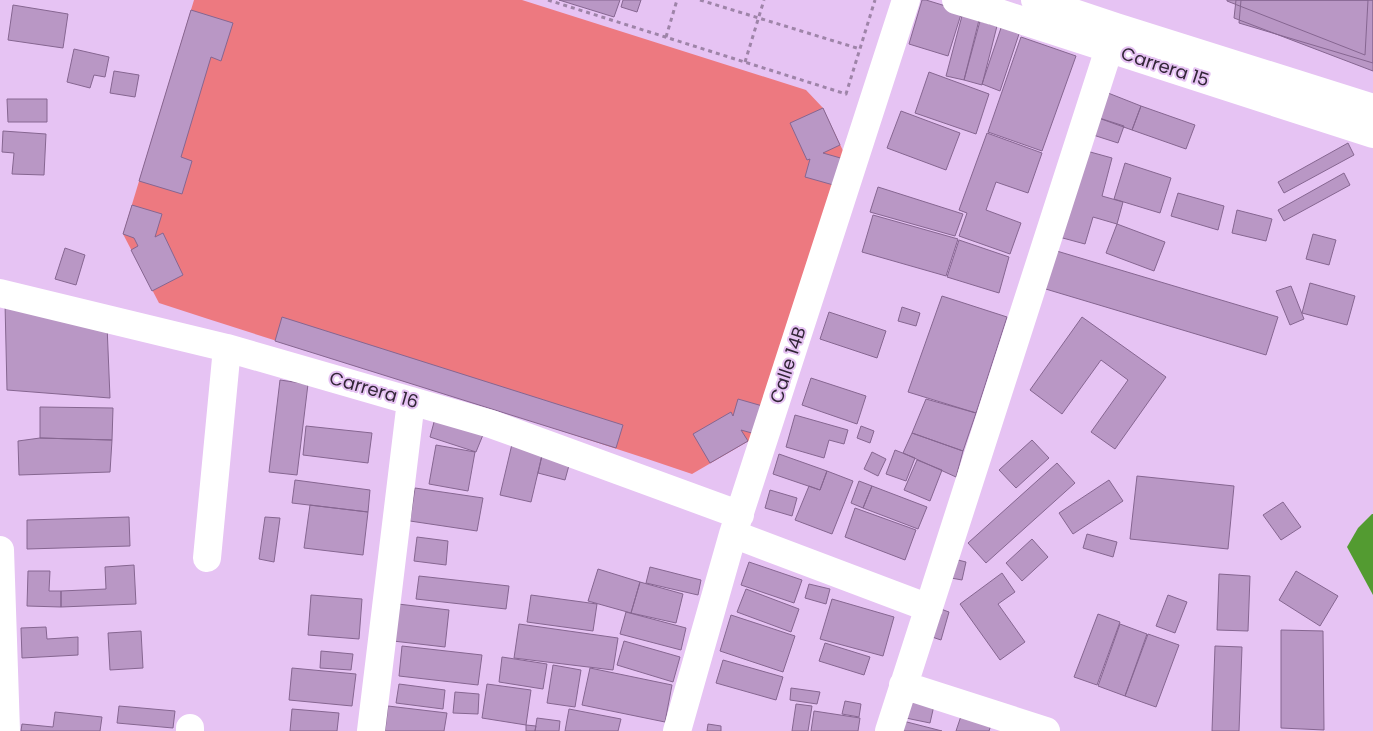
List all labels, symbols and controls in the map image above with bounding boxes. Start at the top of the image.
street label: Carrera 15 [1118,41,1212,93]
street label: Calle 14B [763,323,812,406]
street label: Carrera 16 [327,365,422,414]

